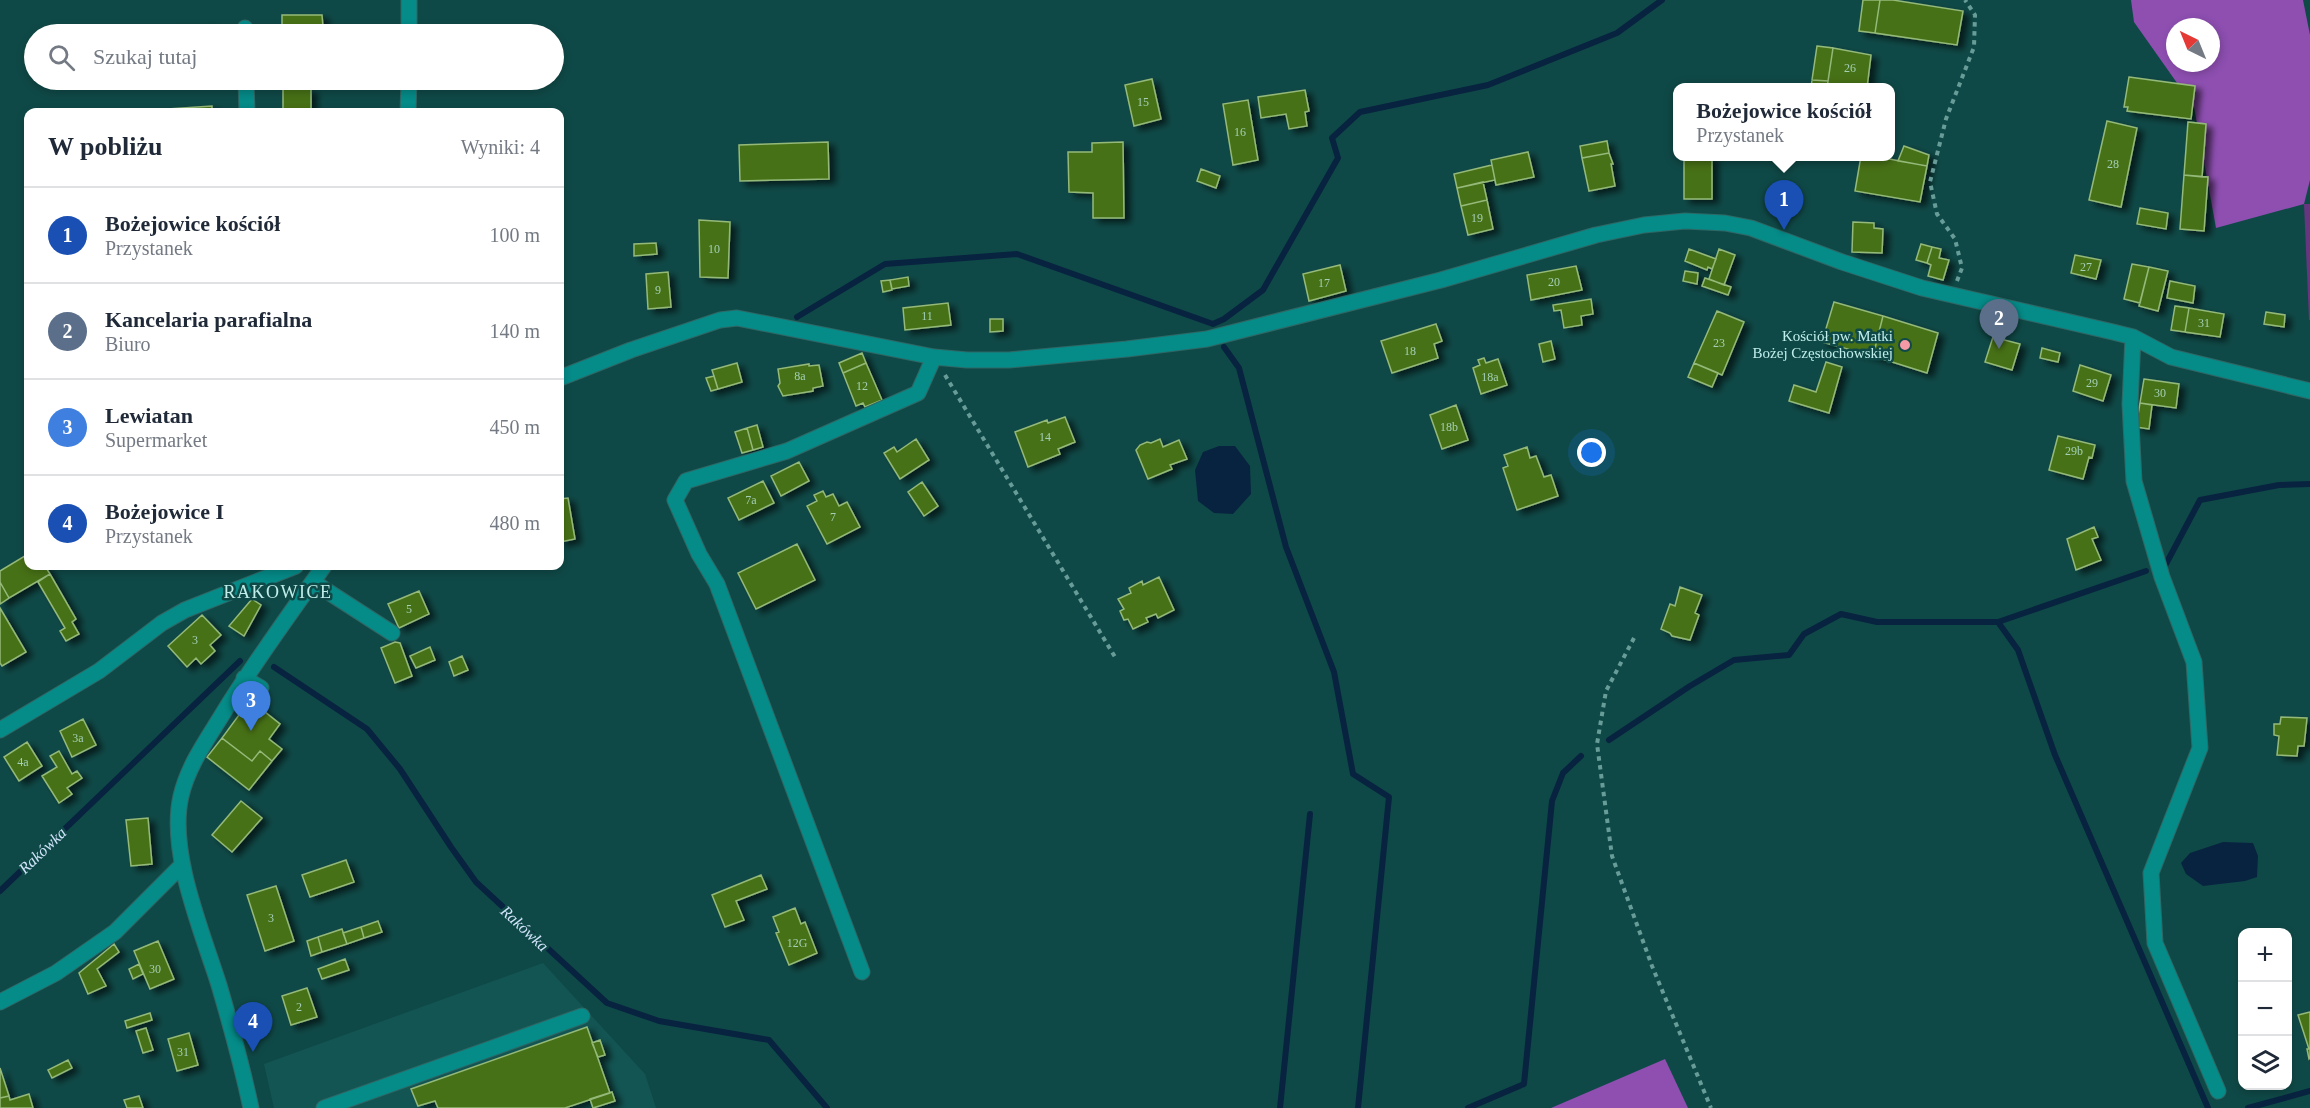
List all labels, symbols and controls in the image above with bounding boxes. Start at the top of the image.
north arrow [2166,18,2220,72]
search box [24,24,564,90]
icon: search [45,41,78,74]
text: Szukaj tutaj [93,44,197,69]
house number: 26 [1844,61,1856,75]
popup [1673,83,1895,161]
house number: 15 [1137,95,1149,109]
text: Bożejowice kościół [1696,98,1872,123]
text: Przystanek [1696,124,1784,146]
house number: 16 [1234,125,1246,139]
text: W pobliżu [48,132,162,161]
text: Wyniki: 4 [461,136,540,158]
house number: 28 [2107,157,2119,171]
pin: 1 [1764,180,1804,230]
text: Bożejowice kościół [105,211,280,236]
house number: 19 [1471,211,1483,225]
text: 1 [63,224,73,246]
text: 100 m [489,224,540,246]
text: Przystanek [105,237,193,259]
house number: 10 [708,242,720,256]
house number: 27 [2080,260,2092,274]
house number: 20 [1548,275,1560,289]
house number: 17 [1318,276,1330,290]
house number: 9 [655,283,661,297]
pin: 2 [1980,300,2018,349]
text: Kancelaria parafialna [105,307,312,332]
house number: 11 [921,309,933,323]
house number: 31 [2198,316,2210,330]
text: 2 [63,320,73,342]
text: 140 m [489,320,540,342]
place label: Kościół pw. Matki Bożej Częstochowskiej [1753,328,1893,361]
text: Biuro [105,333,151,355]
house number: 23 [1713,336,1725,350]
marker: Kościół pw. Matki Bożej Częstochowskiej [1898,338,1912,352]
house number: 18 [1404,344,1416,358]
house number: 8a [794,369,806,383]
house number: 18a [1481,370,1499,384]
house number: 29 [2086,376,2098,390]
house number: 12 [856,379,868,393]
house number: 30 [2154,386,2166,400]
text: Lewiatan [105,403,193,428]
text: 3 [63,416,73,438]
text: 450 m [489,416,540,438]
house number: 18b [1440,420,1458,434]
text: Supermarket [105,429,207,451]
house number: 14 [1039,430,1051,444]
your location [1577,438,1606,467]
house number: 29b [2065,444,2083,458]
house number: 7a [745,493,757,507]
text: Bożejowice I [105,499,224,524]
house number: 7 [830,510,836,524]
text: 4 [63,512,73,534]
text: 480 m [489,512,540,534]
text: Przystanek [105,525,193,547]
district label: RAKOWICE [224,582,333,602]
house number: 5 [406,602,412,616]
house number: 3 [192,633,198,647]
pin: 3 [232,682,270,731]
house number: 3a [72,731,84,745]
house number: 4a [17,755,29,769]
water label: Rakówka [15,824,69,878]
water label: Rakówka [497,901,552,955]
house number: 3 [268,911,274,925]
map controls [2238,928,2292,1090]
button: + [2238,928,2292,982]
house number: 12G [787,936,808,950]
house number: 30 [149,962,161,976]
button: − [2238,982,2292,1036]
house number: 2 [296,1000,302,1014]
pin: 4 [234,1002,272,1052]
button: layers [2238,1036,2292,1090]
house number: 31 [177,1045,189,1059]

